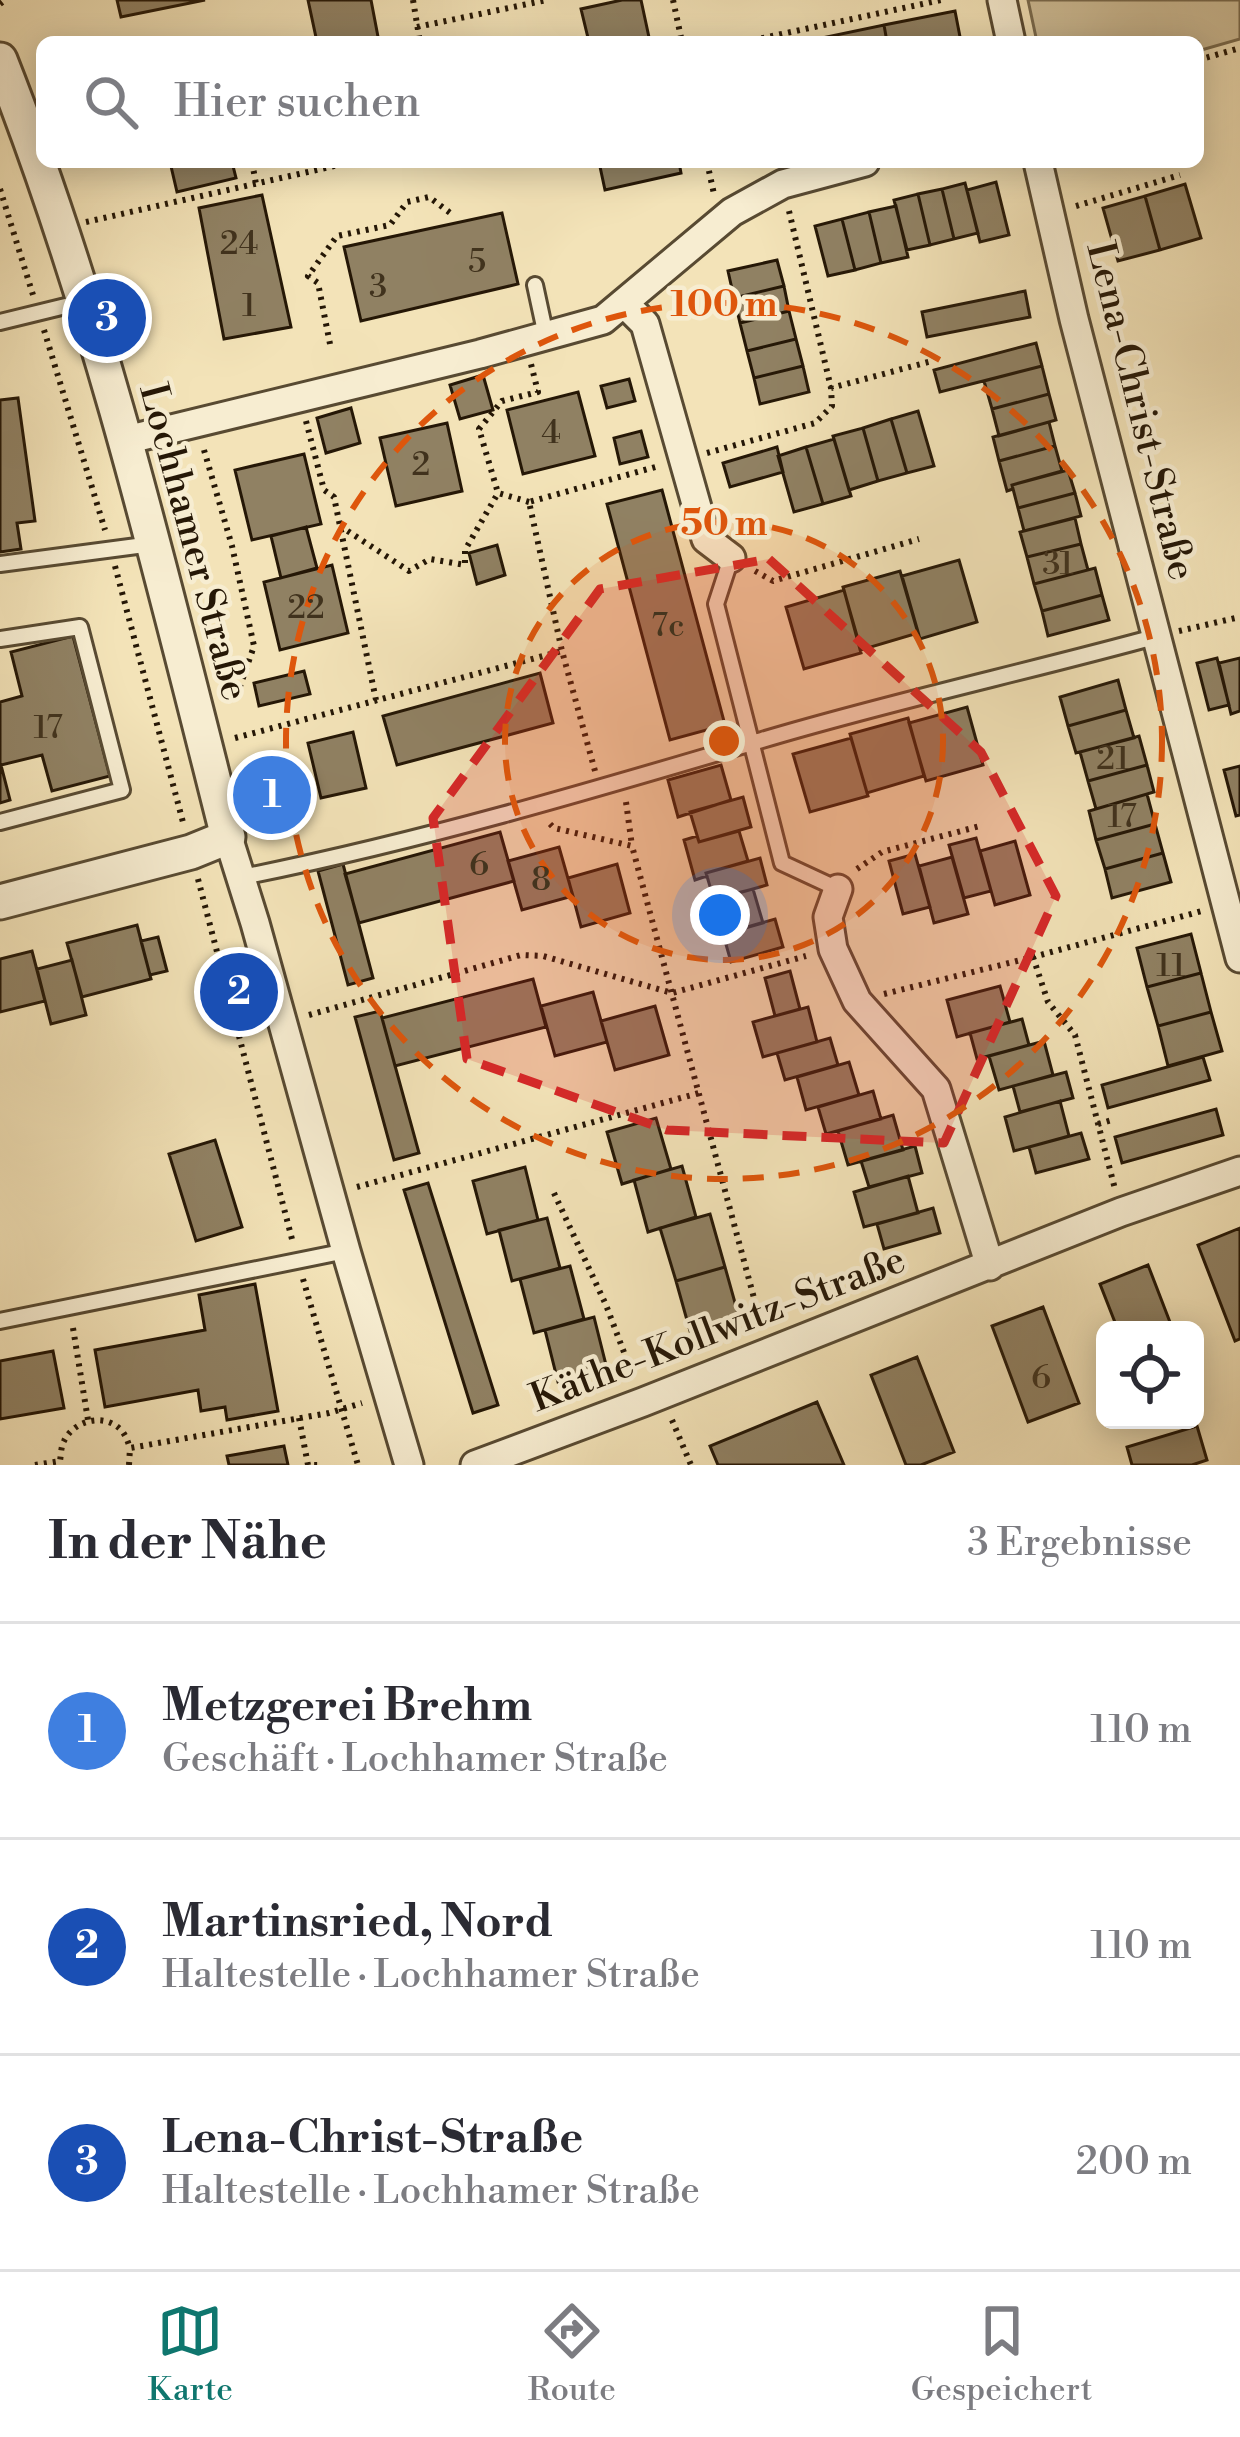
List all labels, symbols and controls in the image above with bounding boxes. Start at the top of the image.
search box [36,36,1204,168]
icon: search [78,69,144,135]
text: Hier suchen [174,74,420,131]
house number: 24 [220,224,258,265]
street label: Lena-Christ-Straße [1074,237,1206,585]
house number: 5 [468,242,486,283]
house number: 3 [369,267,387,308]
pin: 3 [68,273,146,363]
text: 100 m [671,283,778,328]
house number: 1 [242,286,256,327]
street label: Lochhamer Straße [127,378,259,706]
house number: 4 [541,413,561,454]
house number: 2 [412,445,430,486]
text: 50 m [680,502,768,547]
house number: 31 [1042,544,1074,585]
house number: 22 [287,588,325,629]
house number: 7c [651,606,685,647]
house number: 17 [33,708,63,749]
centre of rings [703,720,745,762]
house number: 21 [1096,739,1130,780]
pin: 1 [233,750,311,840]
house number: 17 [1107,797,1137,838]
house number: 6 [469,845,489,886]
house number: 8 [531,860,551,901]
your location [690,885,750,945]
house number: 11 [1156,946,1186,987]
pin: 2 [200,947,278,1037]
street label: Käthe-Kollwitz-Straße [524,1236,912,1424]
map controls [1096,1321,1204,1429]
button: locate [1096,1321,1204,1429]
house number: 6 [1031,1358,1051,1399]
text: In der Nähe [48,1511,327,1575]
text: 3 Ergebnisse [967,1519,1192,1568]
text: Metzgerei Brehm [162,1678,532,1735]
text: 1 [78,1706,96,1755]
text: 110 m [1090,1706,1192,1755]
text: Geschäft · Lochhamer Straße [162,1735,668,1784]
text: Martinsried, Nord [162,1894,553,1951]
text: 2 [75,1922,99,1971]
text: 110 m [1090,1922,1192,1971]
text: Haltestelle · Lochhamer Straße [162,1951,700,2000]
text: Lena-Christ-Straße [162,2110,583,2167]
text: 3 [75,2138,99,2187]
text: 200 m [1076,2138,1192,2187]
text: Haltestelle · Lochhamer Straße [162,2167,700,2216]
tab: Karte [148,2298,233,2411]
tab: Route [528,2298,616,2411]
tab: Gespeichert [911,2298,1093,2411]

